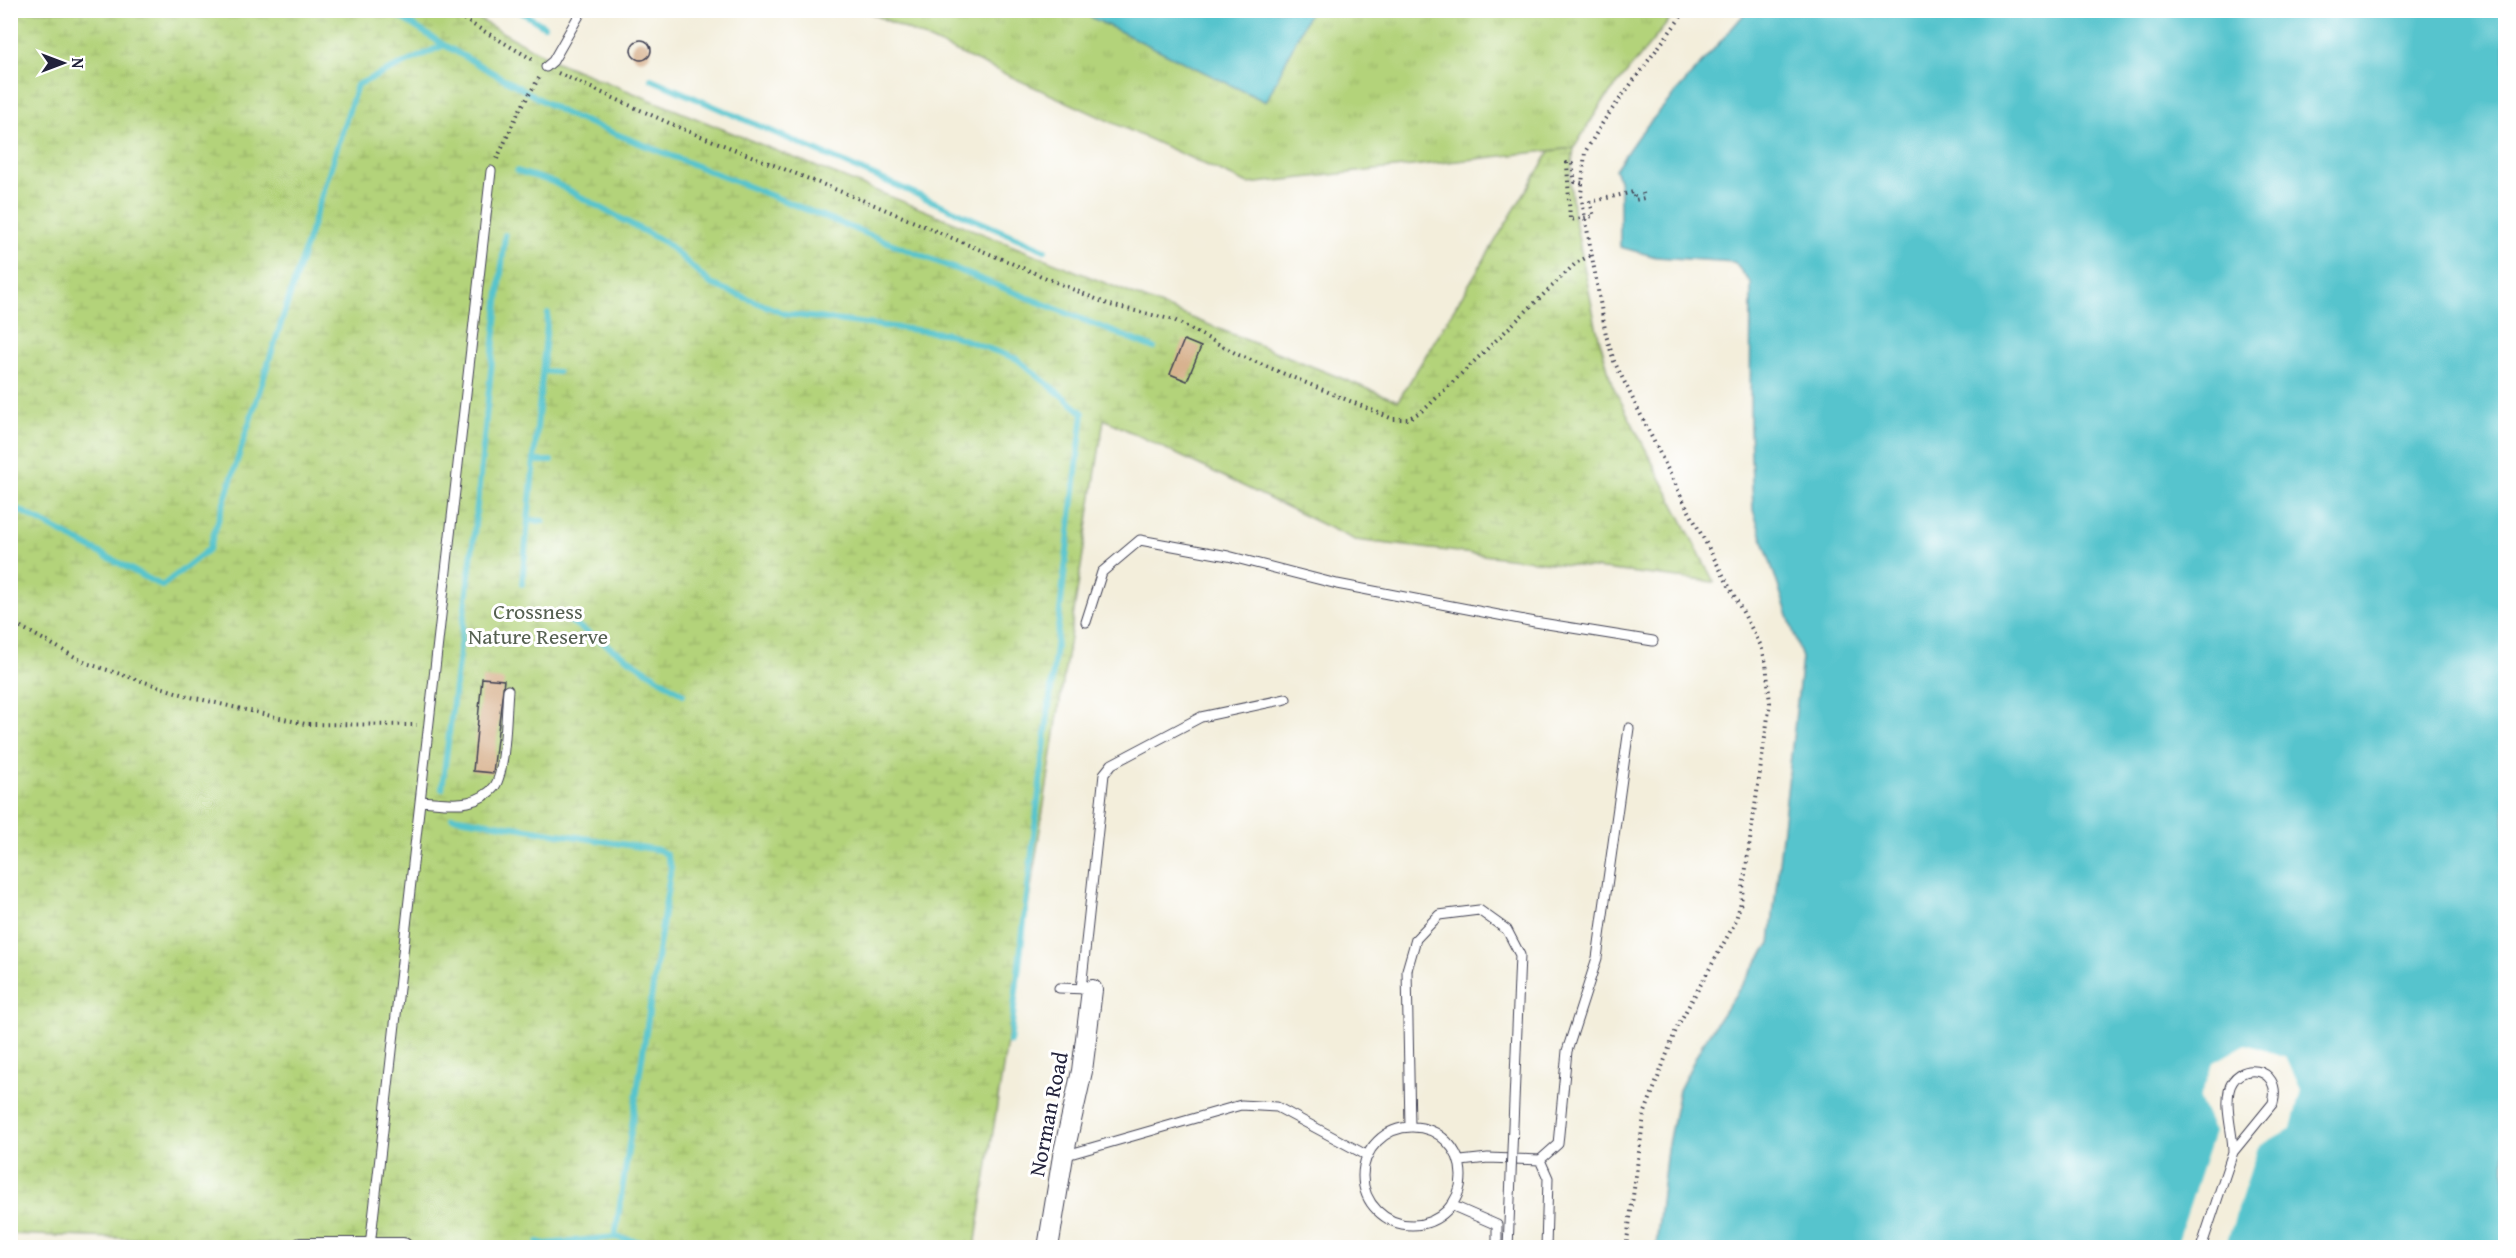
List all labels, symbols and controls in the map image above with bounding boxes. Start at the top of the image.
north arrow [33,33,93,93]
text: N [66,58,90,69]
park label: Crossness Nature Reserve [468,595,608,652]
street label: Norman Road [1020,1049,1076,1179]

